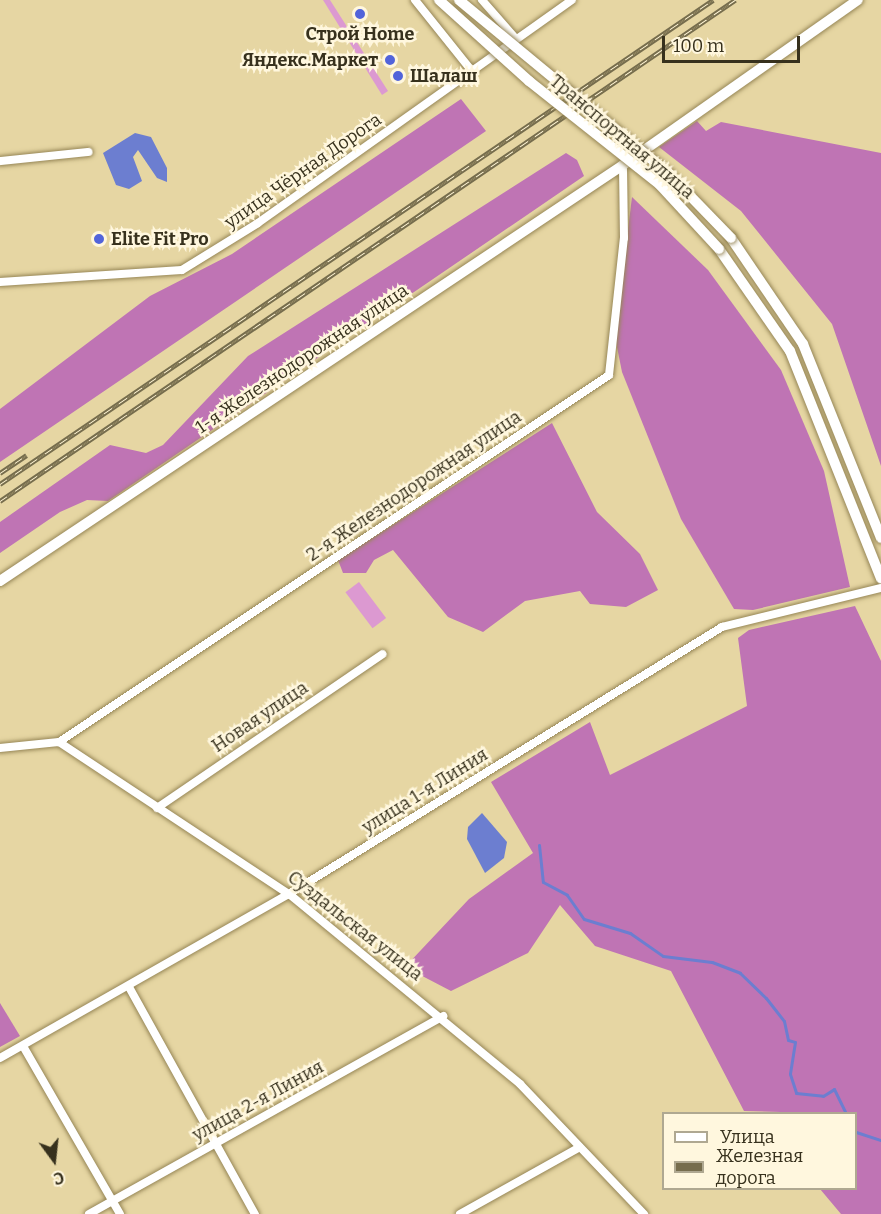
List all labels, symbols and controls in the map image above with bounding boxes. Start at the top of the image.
marker: Строй Home [353,7,367,21]
place label: Строй Home [306,23,414,45]
scale bar [665,24,803,62]
text: 100 m [673,35,724,57]
place label: Яндекс.Маркет [242,49,378,71]
marker: Яндекс.Маркет [383,53,397,67]
place label: Шалаш [410,65,477,87]
marker: Шалаш [391,69,405,83]
street label: Транспортная улица [546,70,698,204]
street label: улица Чёрная Дорога [221,109,385,233]
place label: Elite Fit Pro [111,228,209,250]
marker: Elite Fit Pro [92,232,106,246]
street label: 1-я Железнодорожная улица [192,280,412,438]
street label: 2-я Железнодорожная улица [303,406,525,566]
street label: Новая улица [208,677,312,757]
street label: улица 1-я Линия [358,744,492,838]
street label: Суздальская улица [283,867,427,985]
street label: улица 2-я Линия [189,1056,327,1146]
legend [662,1112,857,1190]
text: Улица [720,1126,775,1148]
north arrow [24,1130,84,1190]
text: Железная дорога [716,1145,803,1189]
text: С [51,1167,66,1188]

